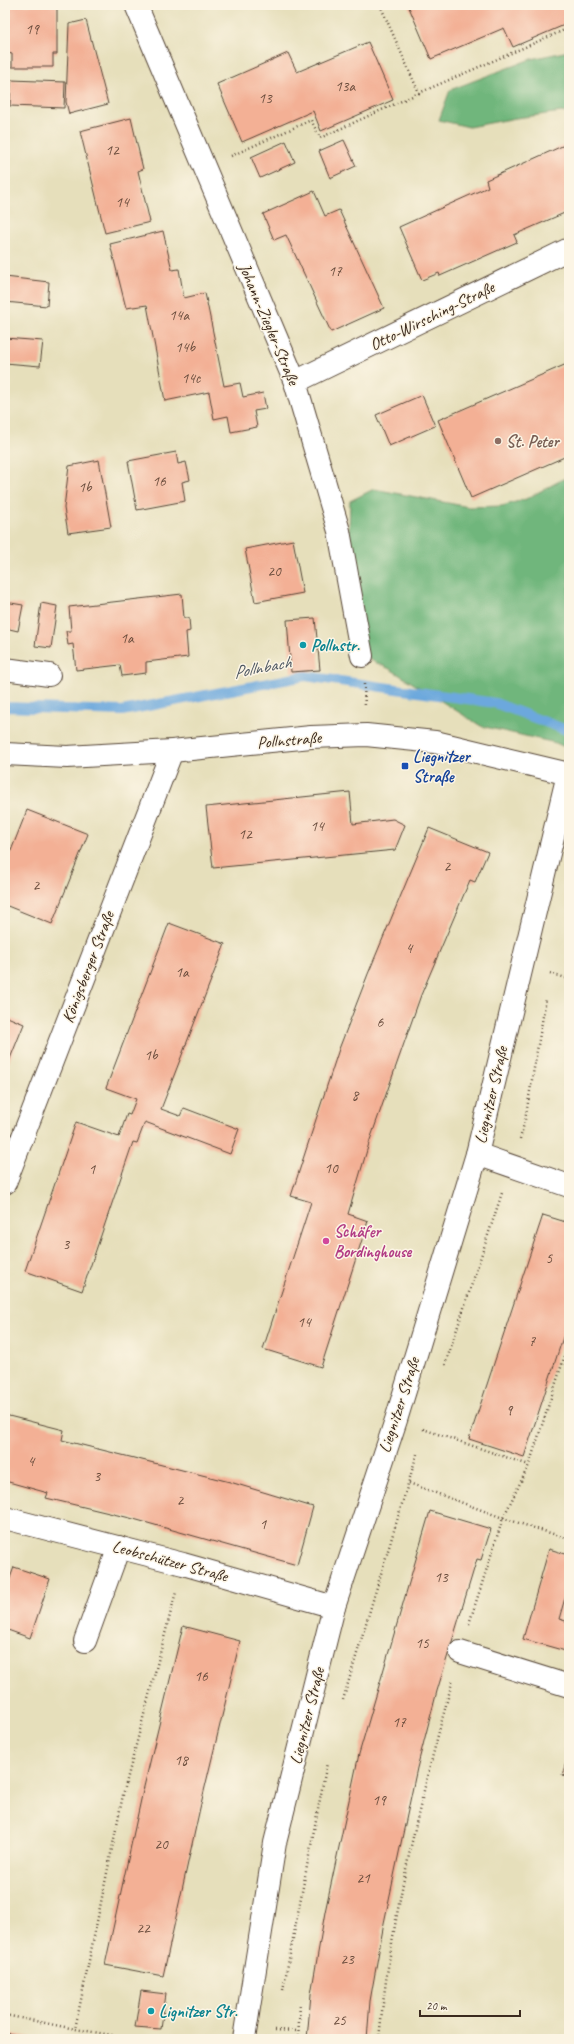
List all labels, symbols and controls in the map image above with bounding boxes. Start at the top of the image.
house number: 19 [25,20,40,39]
house number: 13a [335,77,356,96]
house number: 13 [258,89,273,108]
house number: 12 [105,141,120,160]
house number: 14 [115,193,130,212]
street label: Johann-Ziegler-Straße [233,259,305,389]
house number: 17 [328,262,343,281]
street label: Otto-Wirsching-Straße [366,276,499,355]
house number: 14a [169,306,190,325]
house number: 14b [175,338,196,357]
house number: 14c [182,369,201,388]
place label: St. Peter [506,431,560,452]
marker: St. Peter [493,436,503,446]
house number: 16 [152,472,167,491]
house number: 1b [78,478,93,497]
house number: 20 [267,562,282,581]
house number: 1a [120,629,135,648]
place label: Pollnstr. [311,635,360,656]
marker: Pollnstr. [298,640,308,650]
water label: Pollnbach [231,650,294,683]
street label: Pollnstraße [256,727,323,753]
place label: Liegnitzer Straße [413,746,471,787]
marker: Liegnitzer Straße [400,761,410,771]
house number: 14 [310,817,325,836]
house number: 12 [238,825,253,844]
house number: 2 [444,857,452,876]
house number: 2 [33,876,41,895]
street label: Königsberger Straße [57,907,119,1026]
house number: 4 [406,939,414,958]
house number: 1a [175,963,190,982]
house number: 6 [377,1013,385,1032]
street label: Liegnitzer Straße [470,1043,513,1146]
house number: 1b [144,1046,159,1065]
house number: 8 [352,1086,360,1105]
house number: 10 [324,1159,339,1178]
house number: 1 [89,1160,97,1179]
place label: Schäfer Bordinghouse [334,1221,413,1262]
house number: 3 [63,1235,71,1254]
marker: Schäfer Bordinghouse [321,1236,331,1246]
house number: 5 [546,1249,554,1268]
house number: 14 [297,1313,312,1332]
house number: 7 [529,1332,537,1351]
street label: Liegnitzer Straße [374,1353,425,1455]
house number: 9 [506,1401,514,1420]
house number: 4 [28,1452,36,1471]
house number: 3 [94,1467,102,1486]
house number: 2 [177,1491,185,1510]
house number: 1 [260,1515,268,1534]
street label: Leobschützer Straße [110,1535,231,1587]
house number: 13 [434,1568,449,1587]
house number: 15 [415,1634,430,1653]
street label: Liegnitzer Straße [285,1664,329,1766]
house number: 16 [194,1667,209,1686]
house number: 17 [392,1713,407,1732]
house number: 18 [174,1751,189,1770]
house number: 19 [372,1791,387,1810]
house number: 20 [154,1835,169,1854]
house number: 21 [356,1869,371,1888]
house number: 22 [136,1919,151,1938]
house number: 23 [340,1950,355,1969]
scale bar [420,1992,520,2018]
text: 20 m [426,1998,448,2014]
place label: Lignitzer Str. [159,2001,238,2022]
marker: Lignitzer Str. [146,2006,156,2016]
house number: 25 [332,2011,347,2030]

